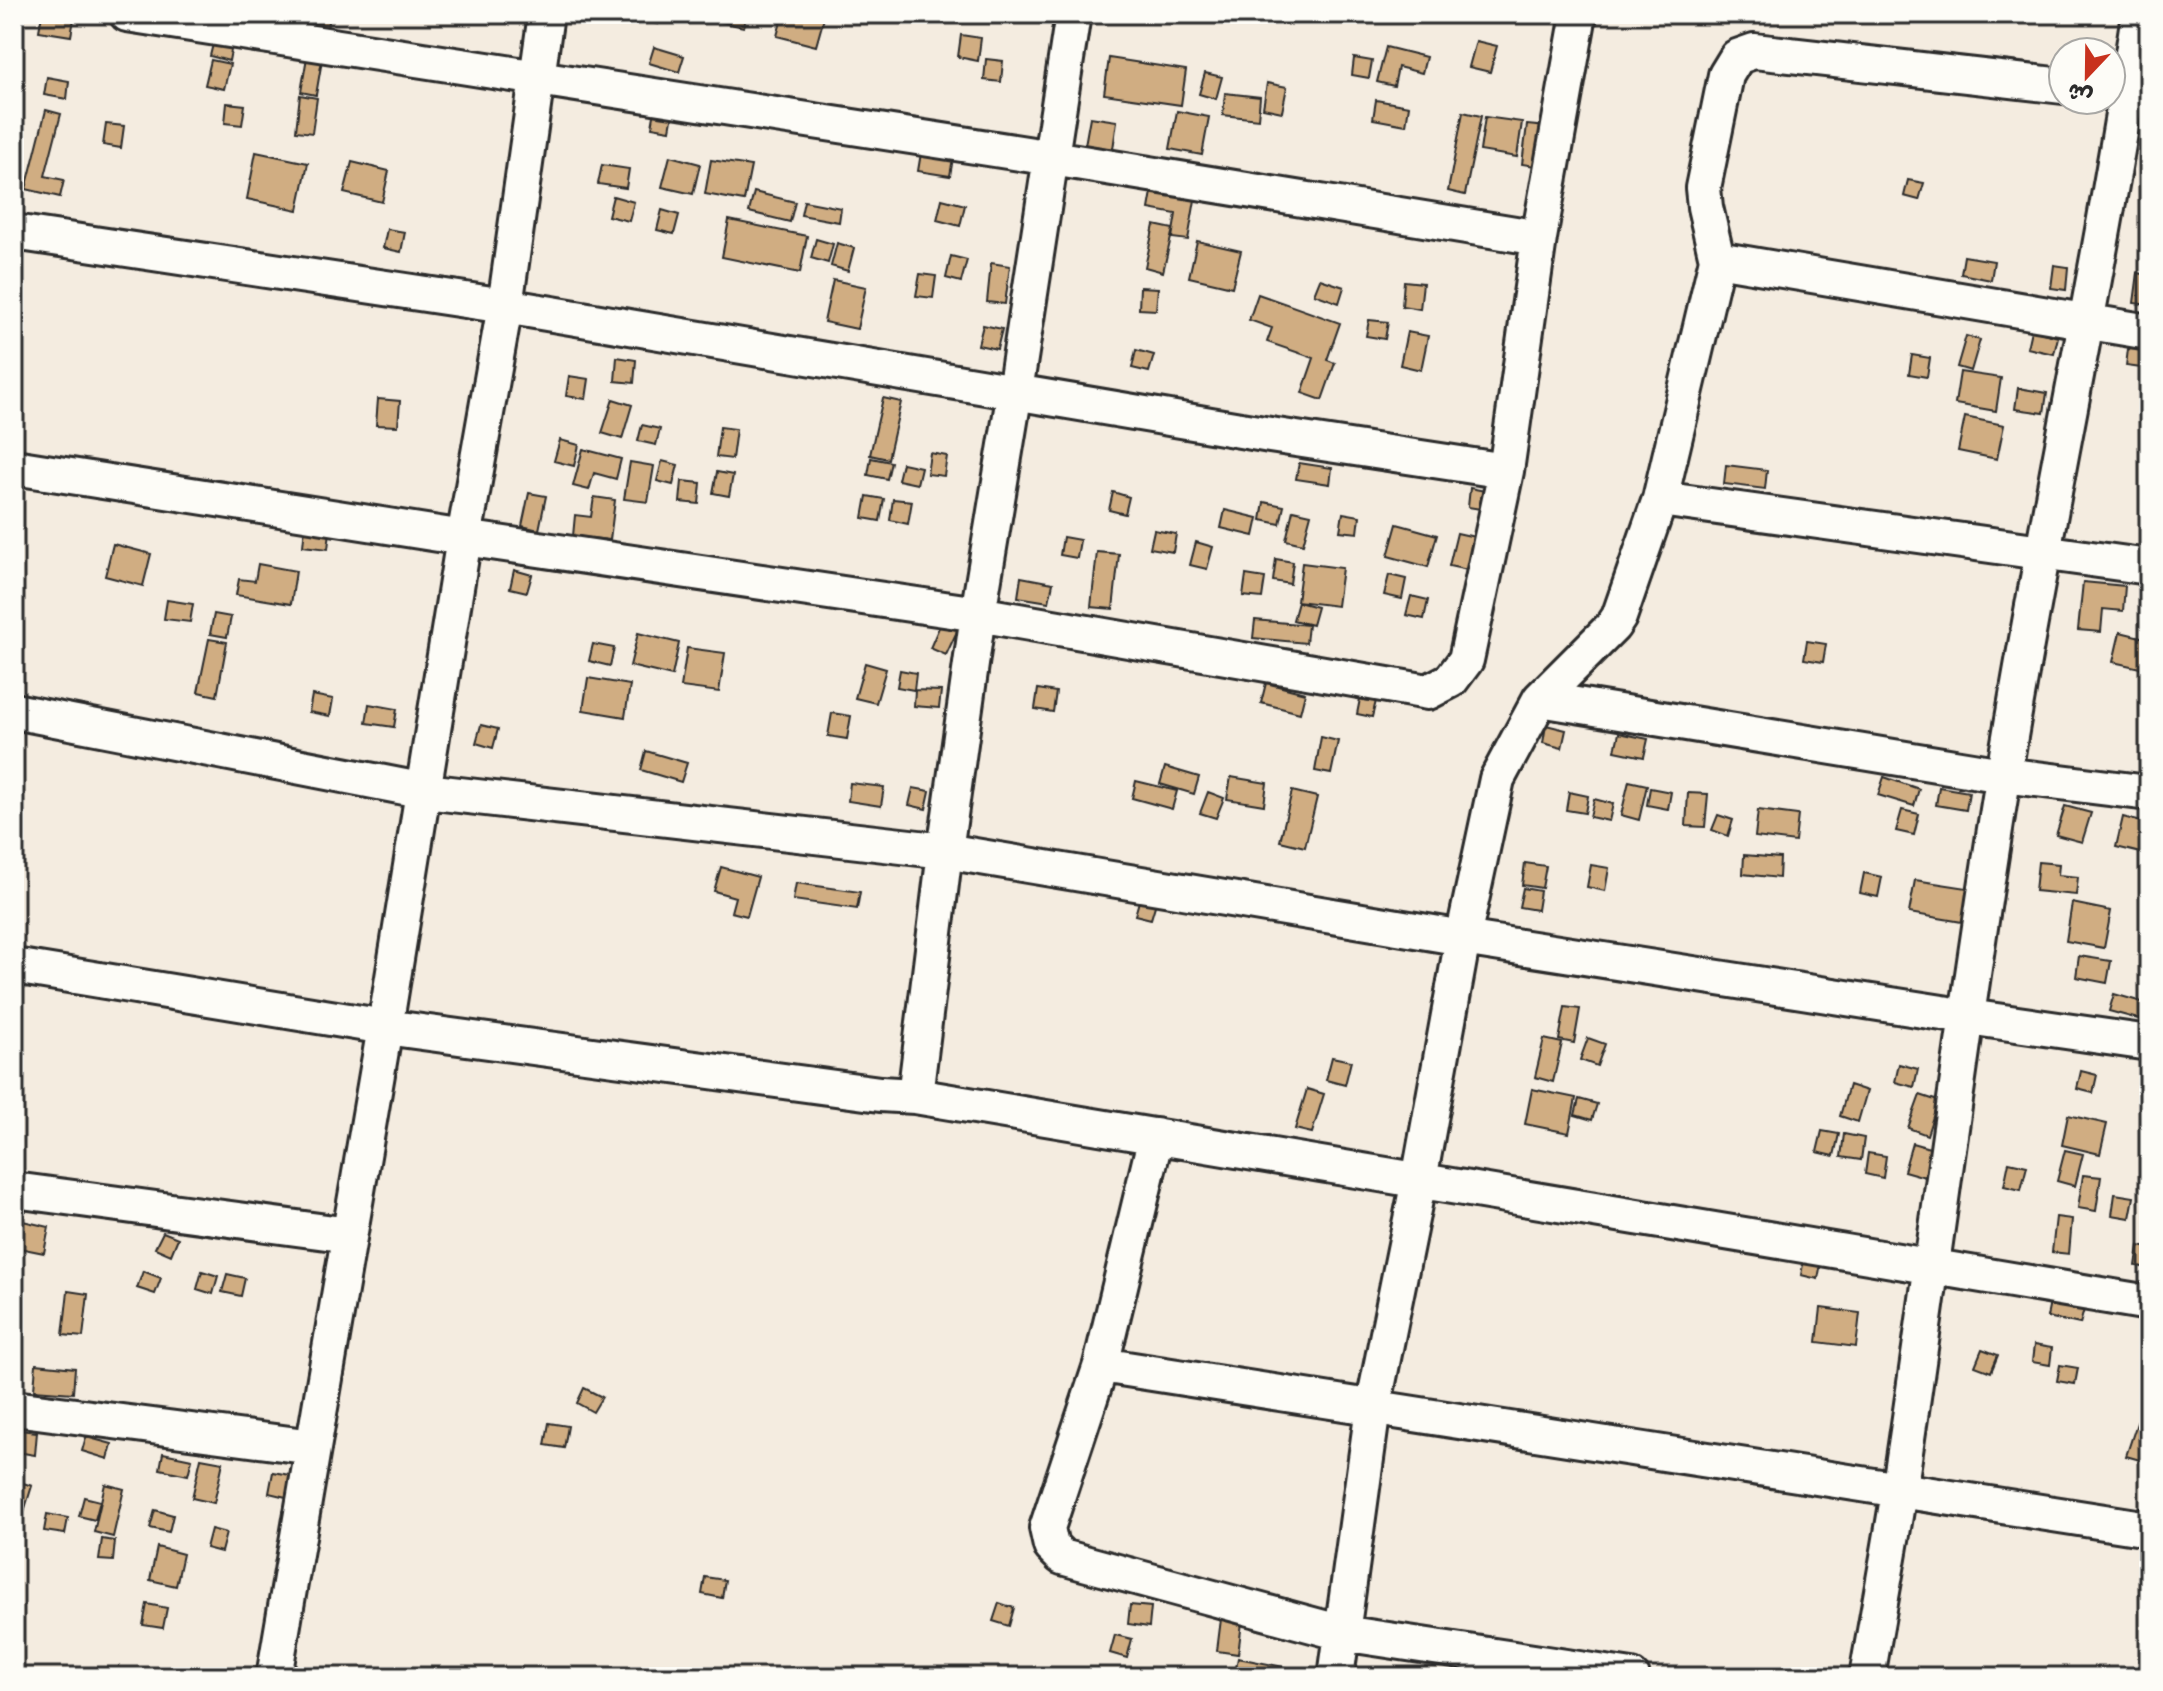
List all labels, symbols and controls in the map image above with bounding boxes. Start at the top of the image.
north arrow [2047,36,2127,116]
text: ش [2061,71,2098,117]

